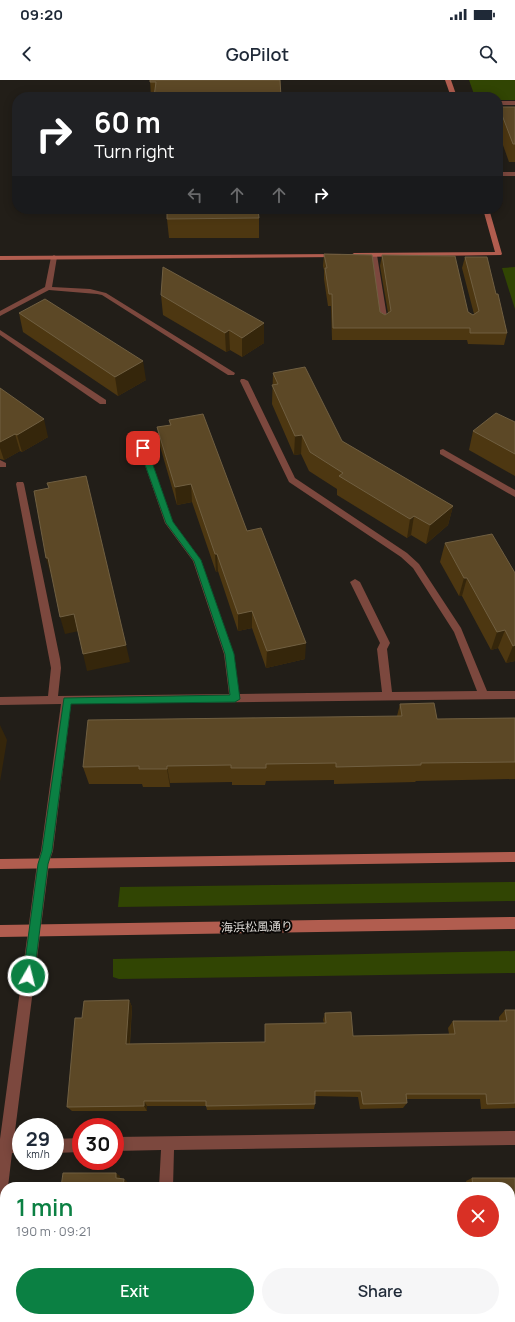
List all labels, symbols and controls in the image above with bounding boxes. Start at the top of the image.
text: 09:20 [20,4,63,25]
text: GoPilot [226,42,289,66]
icon: back [16,43,38,65]
icon: search [477,43,499,65]
text: 60 m [94,103,161,141]
icon: right [28,108,80,160]
text: Turn right [94,139,175,163]
icon: left [184,184,206,206]
icon: ahead [226,184,248,206]
icon: ahead [268,184,290,206]
icon: right [310,184,332,206]
pin [126,431,160,465]
icon: arrive [132,437,154,459]
street label: 海浜松風通り [221,917,293,936]
position arrow [7,955,49,997]
speed limit sign: 30 [72,1118,124,1170]
text: 29 [26,1125,50,1152]
text: km/h [26,1147,50,1161]
text: 1 min [16,1190,73,1223]
button: close [457,1195,499,1237]
text: 190 m · 09:21 [16,1222,91,1240]
button: Exit [16,1268,254,1314]
button: Share [262,1268,499,1314]

